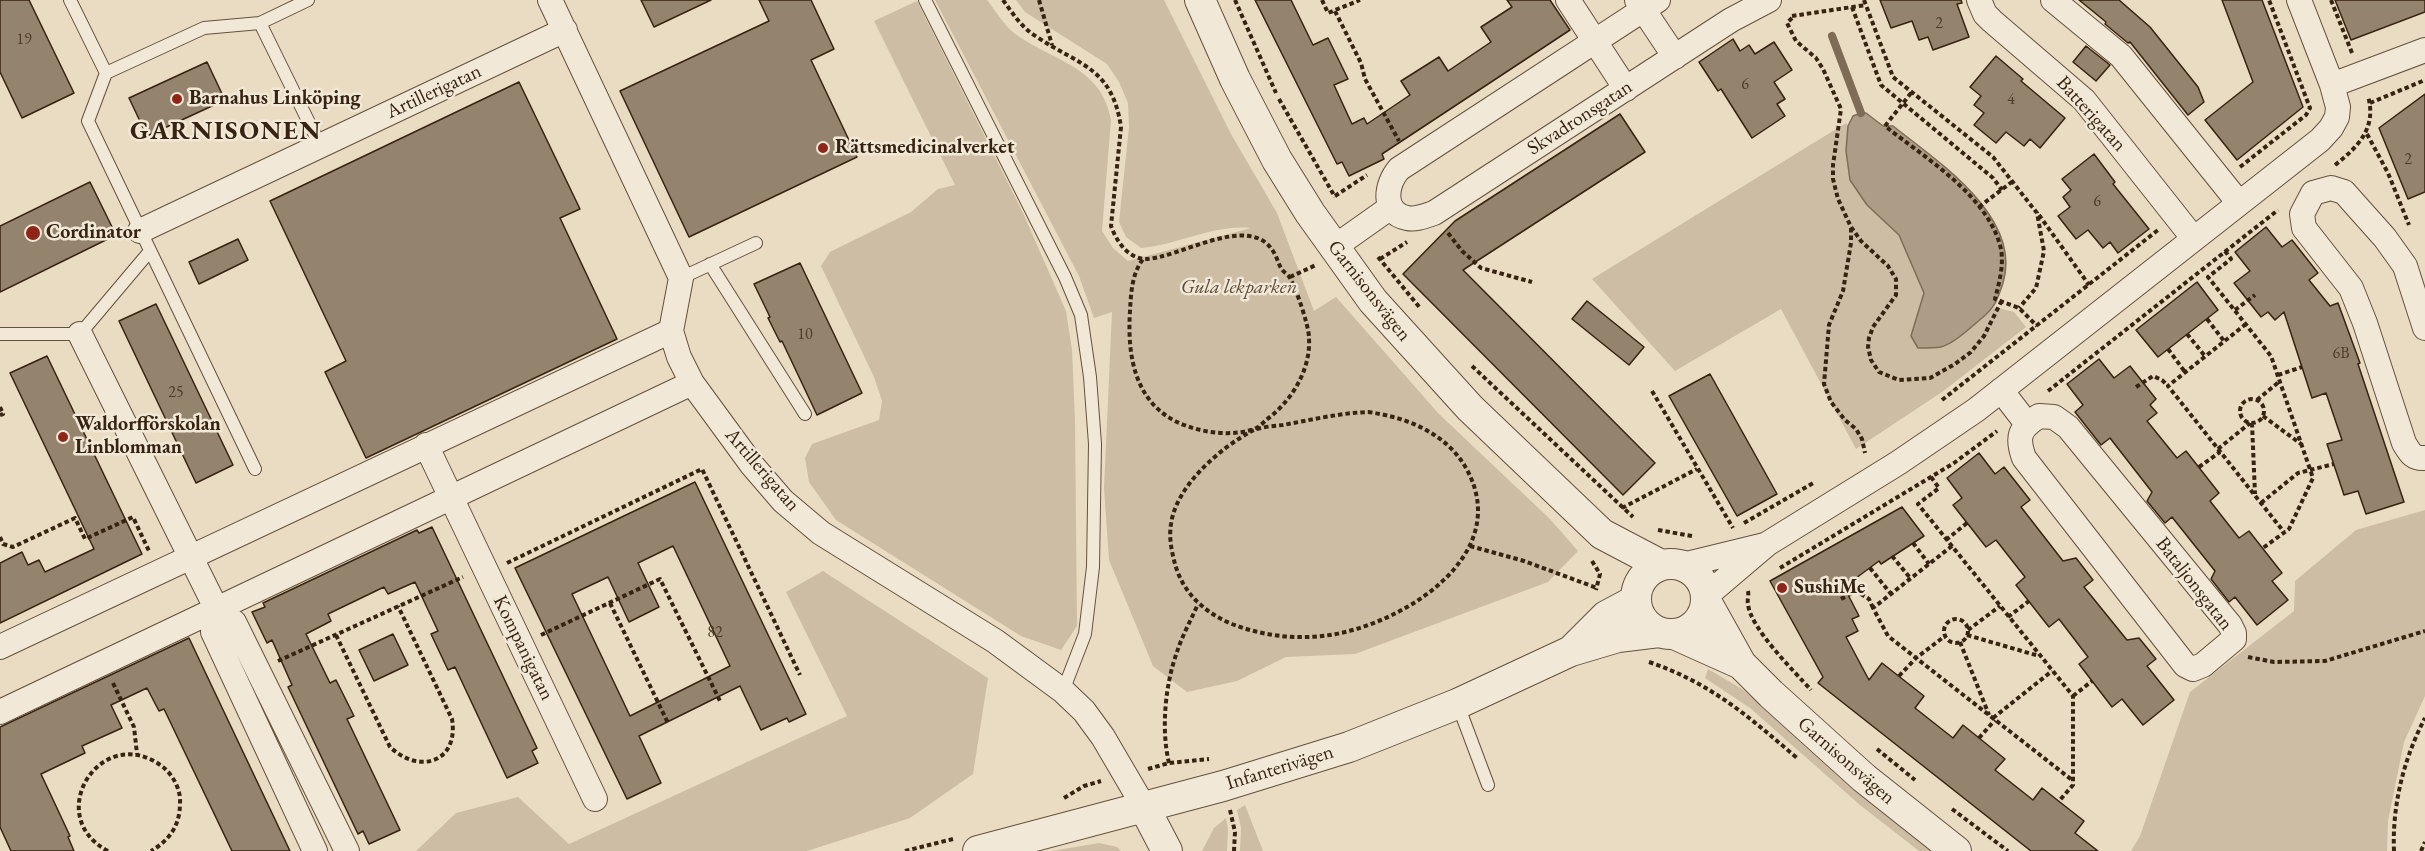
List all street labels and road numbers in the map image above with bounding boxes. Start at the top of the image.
street label: Artillerigatan [383,60,485,124]
street label: Batterigatan [2051,71,2131,157]
street label: Skvadronsgatan [1523,75,1637,161]
street label: Garnisonsvägen [1322,236,1416,346]
street label: Artillerigatan [719,424,805,516]
street label: Bataljonsgatan [2150,533,2238,635]
street label: Kompanigatan [487,592,559,704]
street label: Garnisonsvägen [1792,712,1900,810]
street label: Infanterivägen [1223,740,1337,796]

